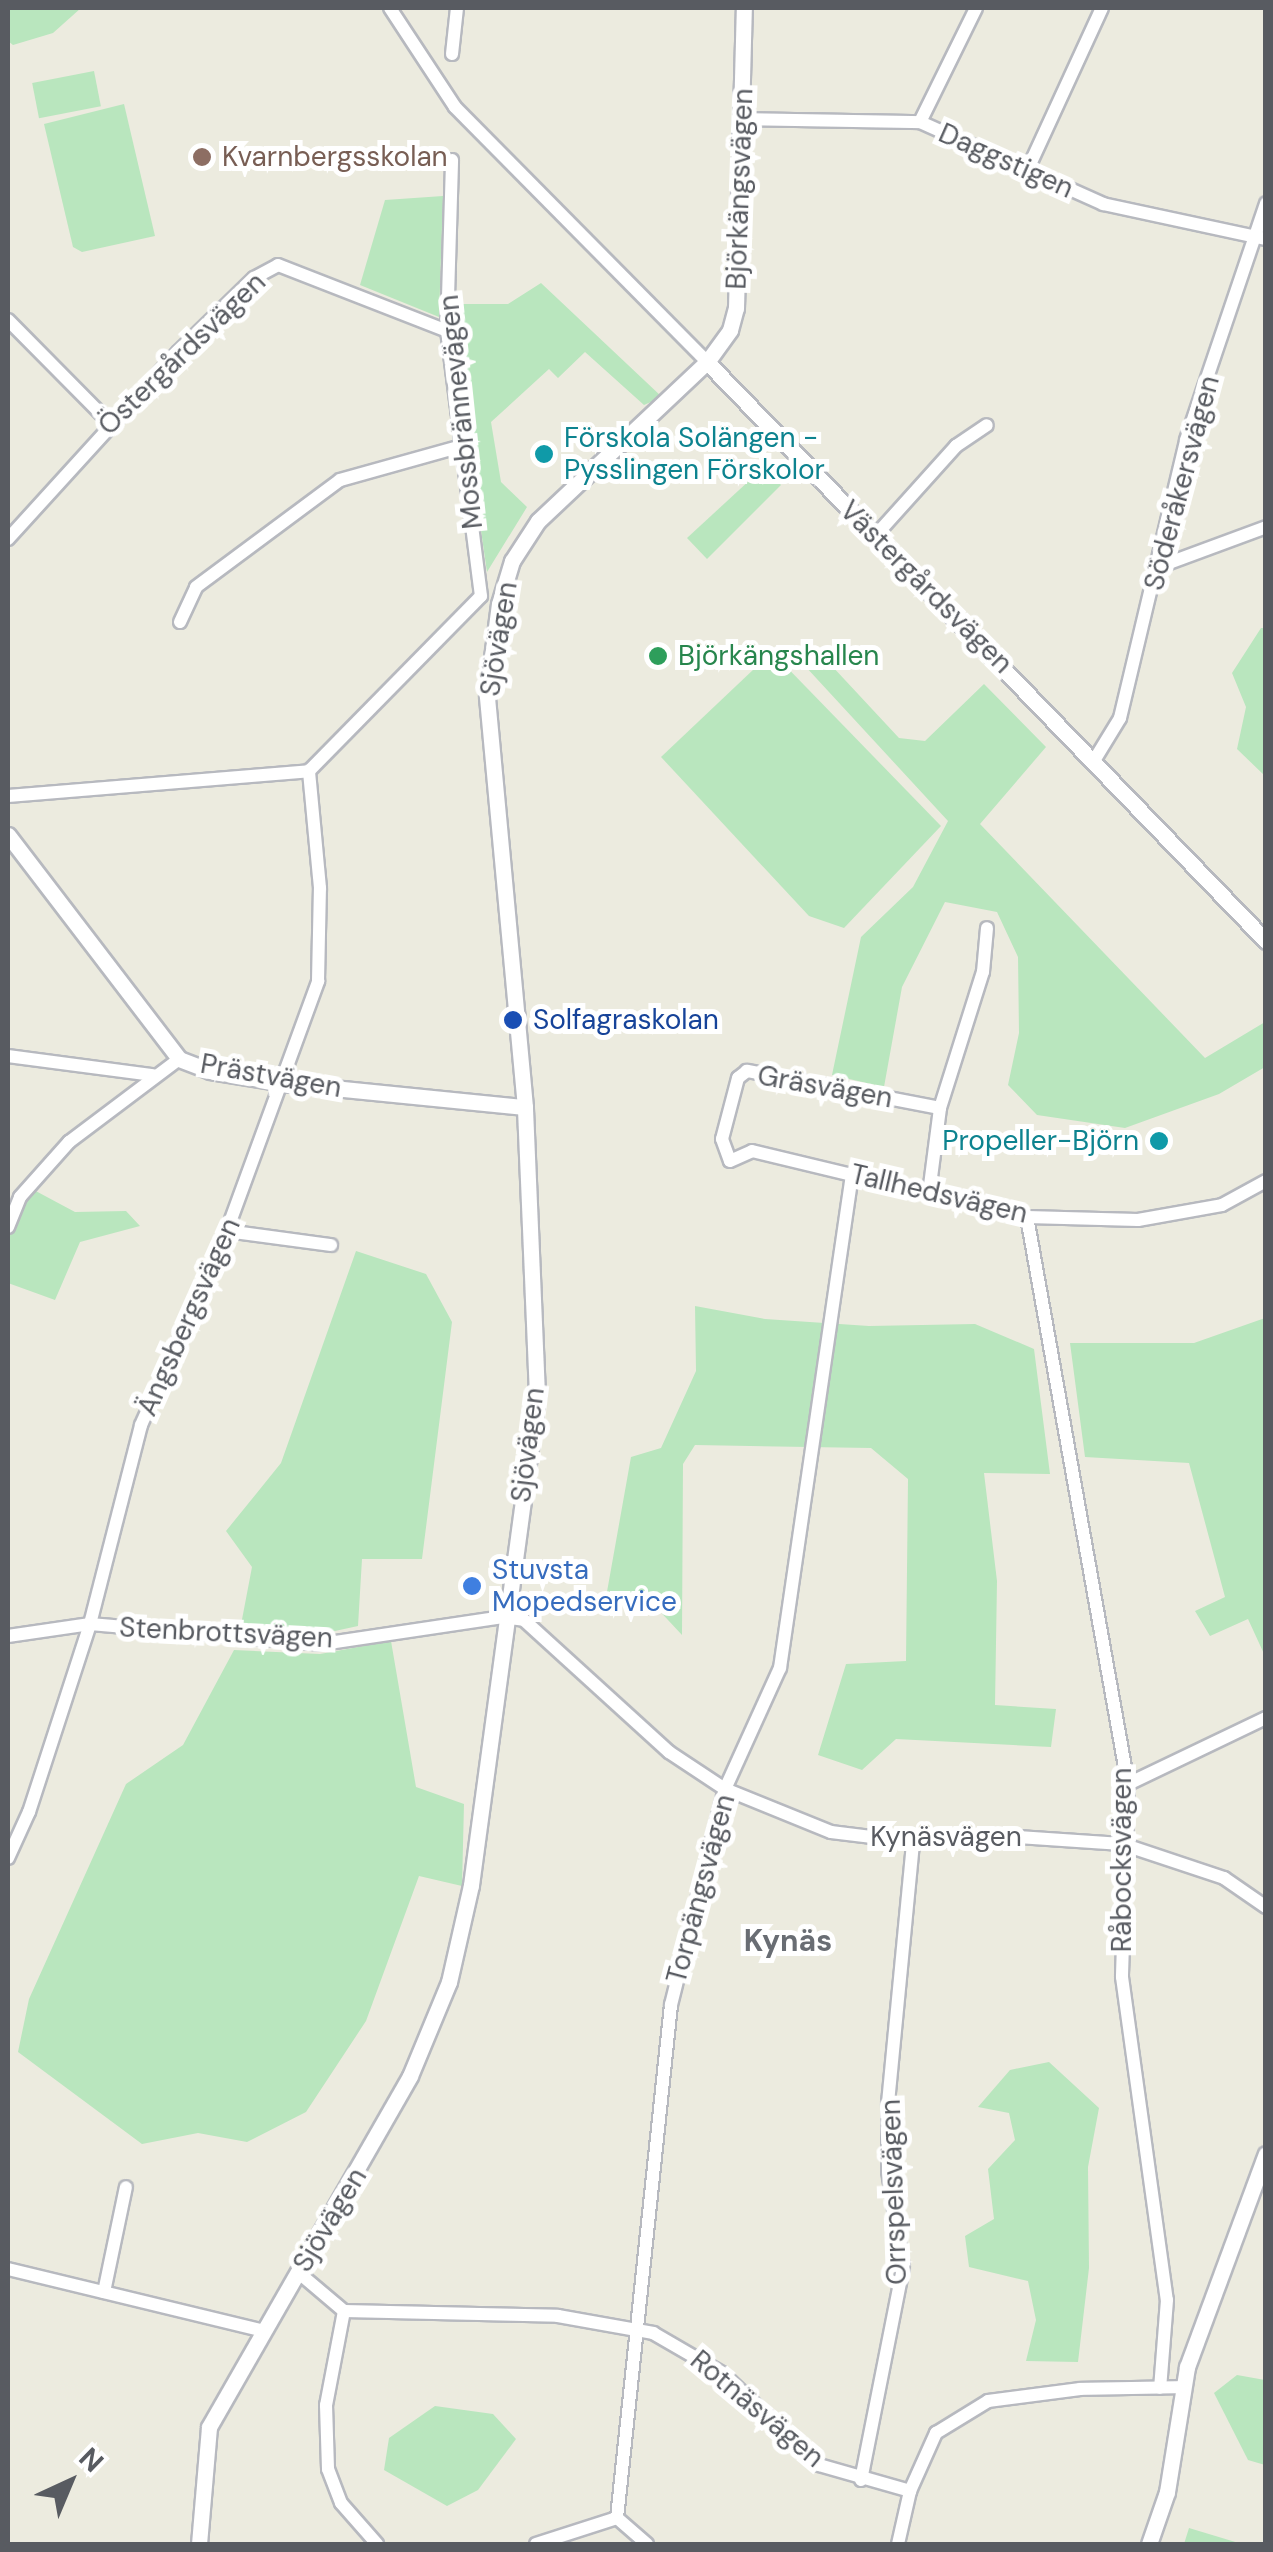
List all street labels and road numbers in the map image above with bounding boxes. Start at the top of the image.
street label: Björkängsvägen [720,88,760,290]
street label: Daggstigen [933,116,1079,206]
street label: Östergårdsvägen [91,266,273,442]
street label: Mossbrännevägen [432,293,490,531]
street label: Söderåkersvägen [1137,372,1227,594]
street label: Västergårdsvägen [833,494,1019,680]
street label: Sjövägen [473,579,525,699]
street label: Prästvägen [198,1047,344,1105]
street label: Gräsvägen [755,1059,895,1115]
street label: Tallhedsvägen [847,1157,1031,1231]
street label: Ängsbergsvägen [130,1213,248,1421]
street label: Sjövägen [504,1386,552,1504]
street label: Stenbrottsvägen [118,1611,334,1655]
street label: Råbocksvägen [1105,1768,1139,1952]
street label: Torpängsvägen [660,1791,742,1987]
street label: Kynäsvägen [870,1820,1022,1854]
street label: Orrspelsvägen [874,2099,914,2285]
street label: Sjövägen [286,2162,374,2278]
street label: Rotnäsvägen [683,2344,831,2474]

